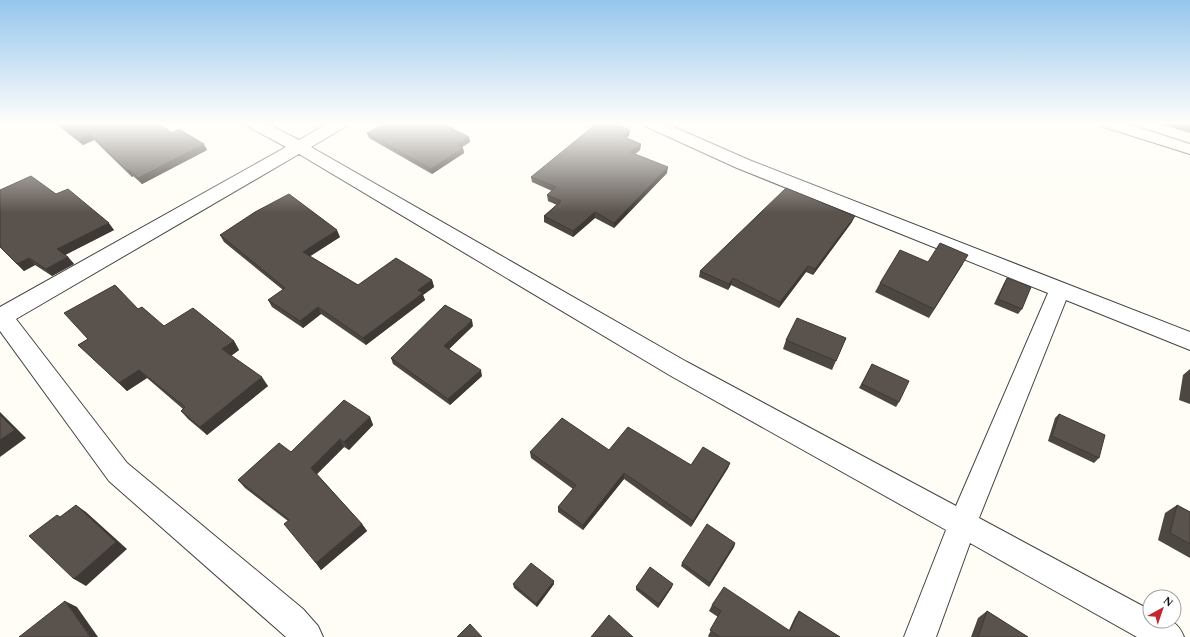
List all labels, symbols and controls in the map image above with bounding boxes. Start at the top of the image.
north arrow [1142,589,1182,629]
text: N [1159,592,1177,611]

